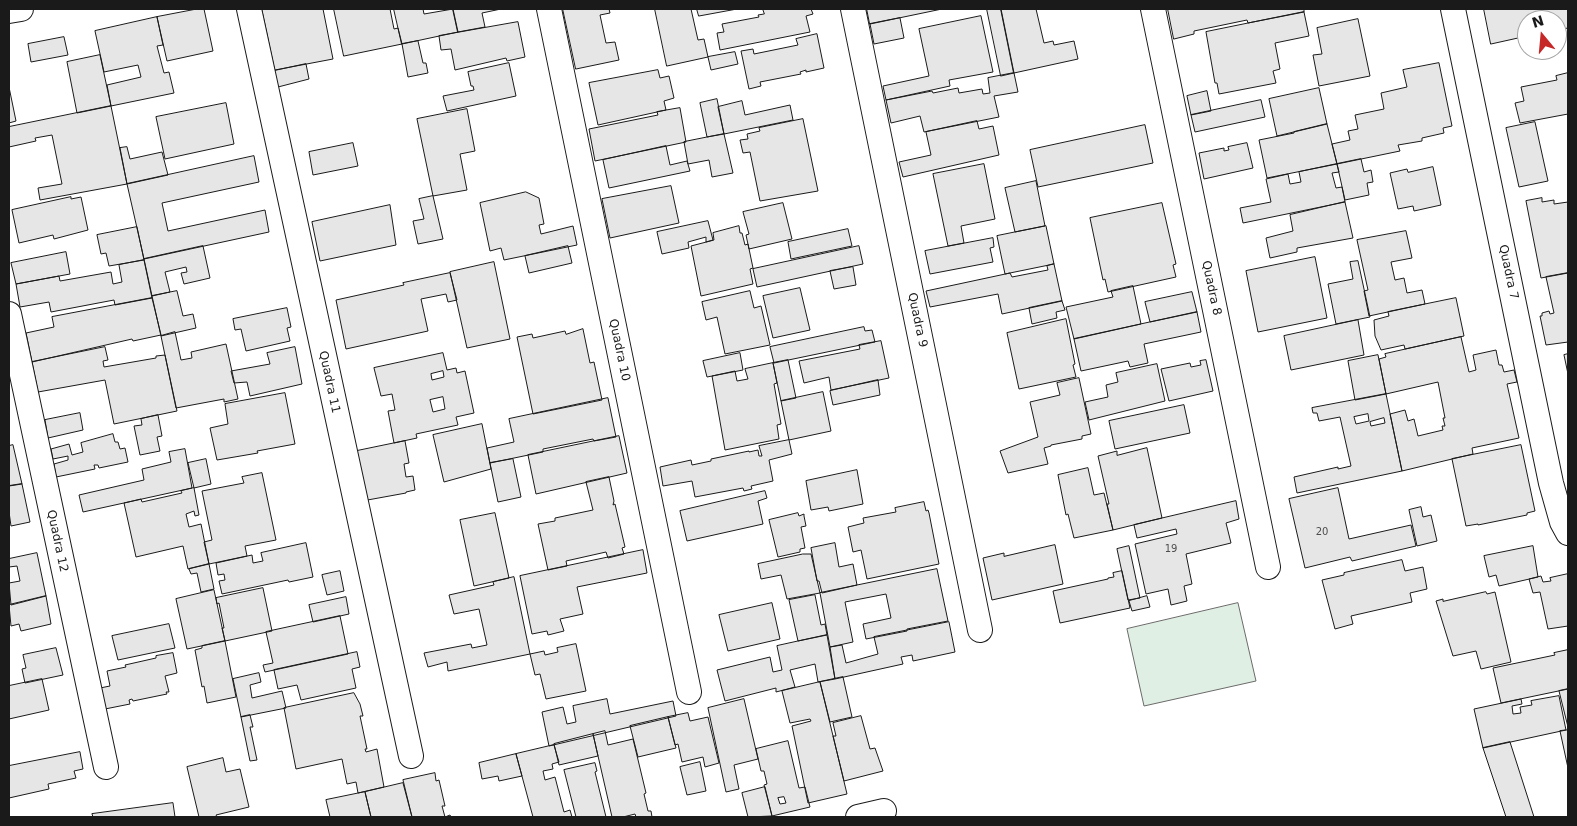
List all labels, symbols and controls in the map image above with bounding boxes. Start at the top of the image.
north arrow [1517,10,1567,60]
text: N [1530,12,1546,31]
street label: Quadra 7 [1495,243,1521,301]
street label: Quadra 8 [1198,259,1224,317]
street label: Quadra 9 [904,291,930,349]
street label: Quadra 10 [605,317,633,383]
street label: Quadra 11 [315,349,343,415]
street label: Quadra 12 [43,508,71,574]
house number: 20 [1316,526,1328,538]
house number: 19 [1165,543,1177,555]

